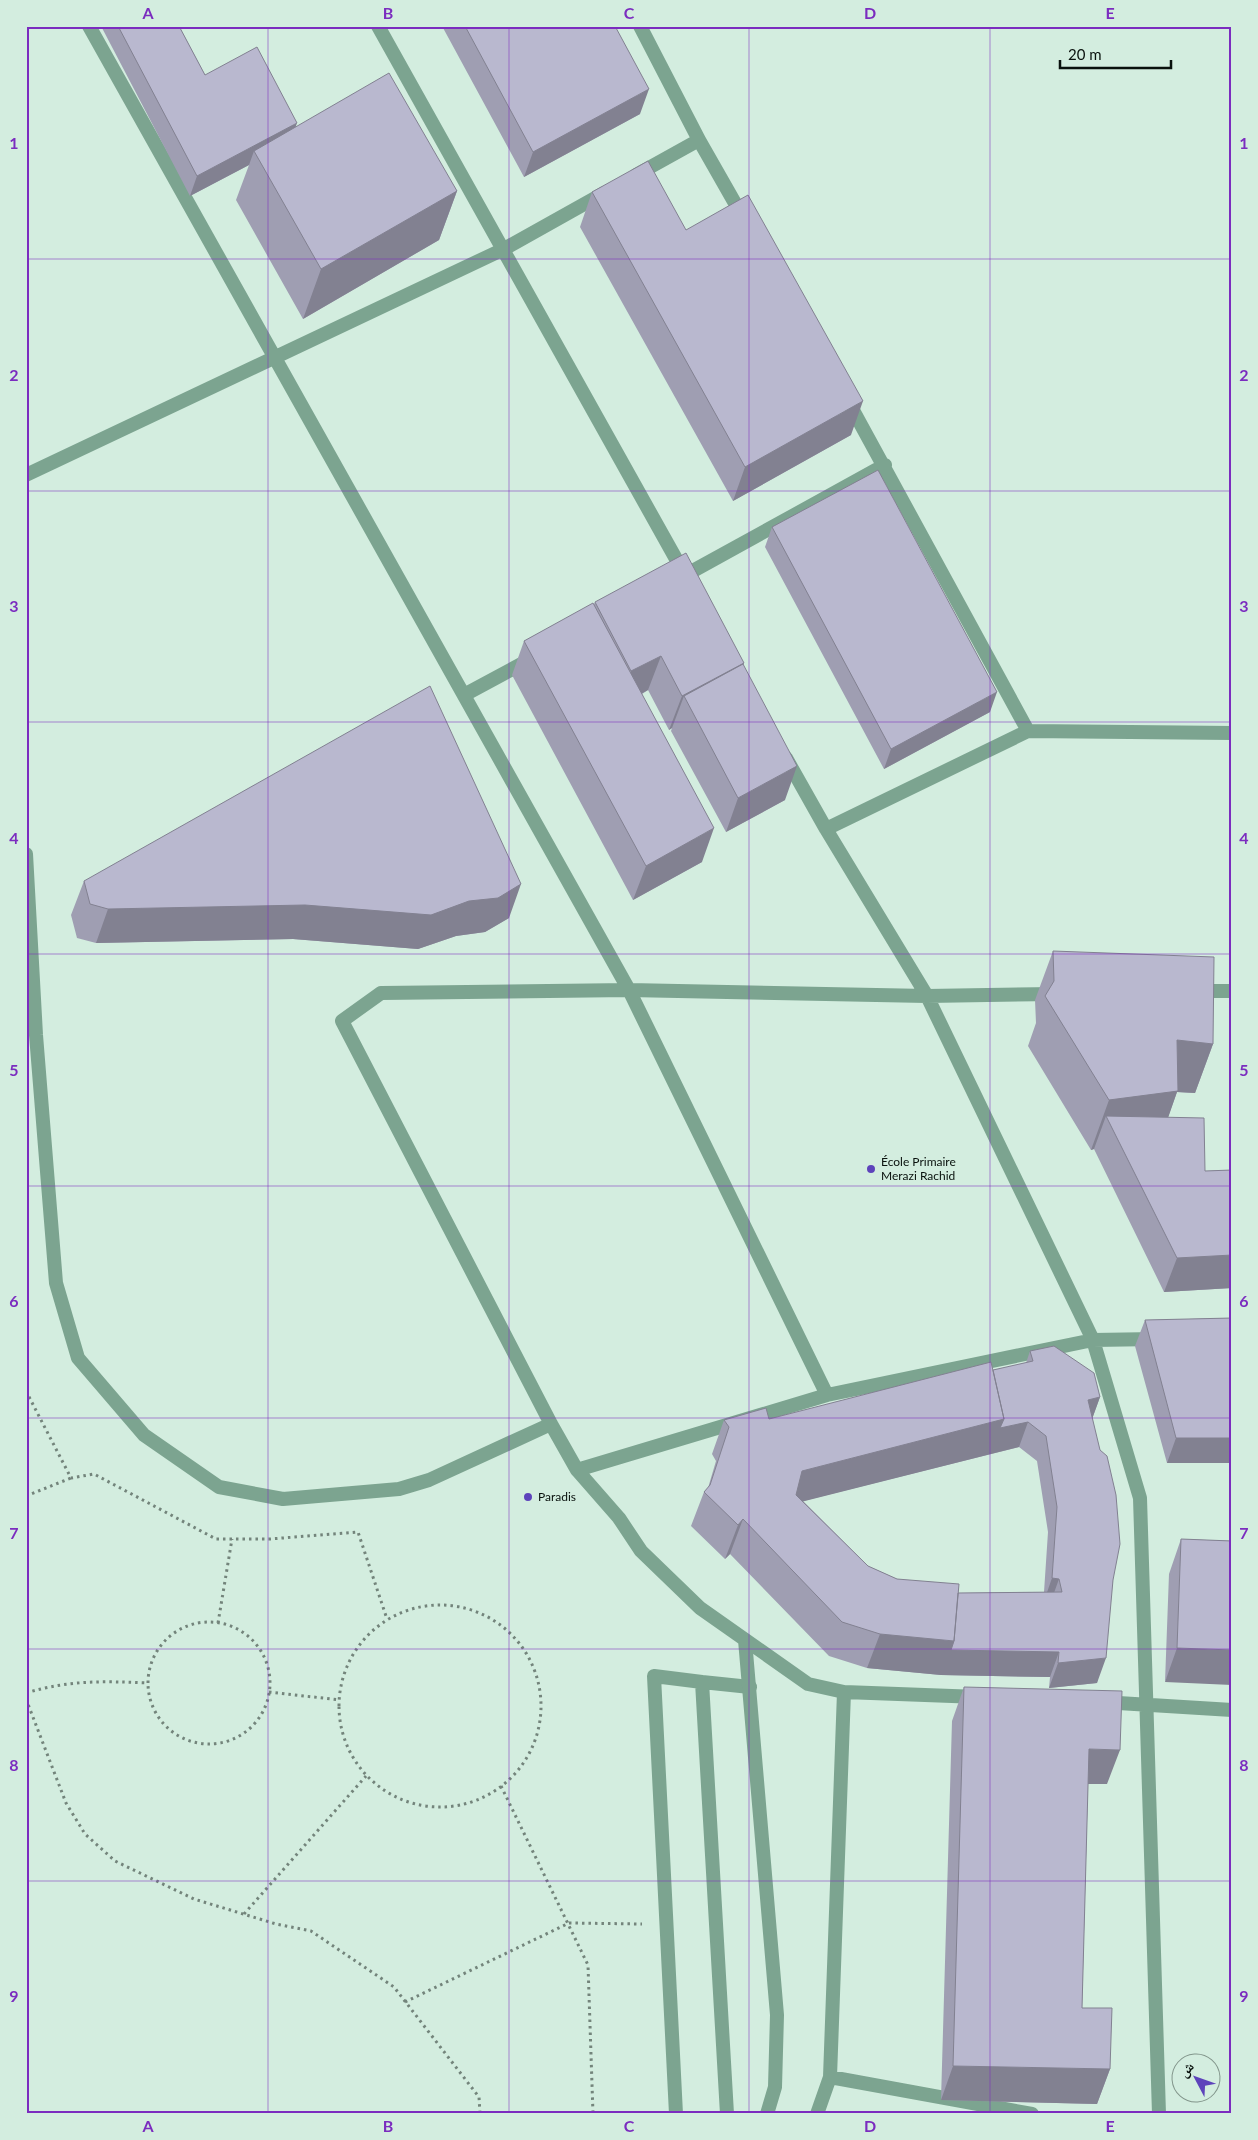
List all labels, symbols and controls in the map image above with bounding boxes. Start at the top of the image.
text: A [141,3,154,22]
text: B [383,3,393,22]
text: C [624,3,635,22]
text: D [864,3,876,22]
text: E [1105,3,1115,22]
scale bar [1060,38,1172,70]
text: 20 m [1068,45,1102,63]
text: 1 [9,133,19,152]
text: 1 [1239,133,1249,152]
text: 2 [9,365,19,384]
text: 2 [1239,365,1249,384]
text: 3 [9,596,19,615]
text: 3 [1239,596,1249,615]
text: 4 [9,828,19,847]
text: 4 [1239,828,1249,847]
text: 5 [9,1060,19,1079]
text: 5 [1239,1060,1249,1079]
place label: École Primaire Merazi Rachid [881,1154,956,1183]
marker: École Primaire Merazi Rachid [865,1163,877,1175]
text: 6 [9,1291,19,1310]
text: 6 [1239,1291,1249,1310]
place label: Paradis [538,1489,576,1504]
marker: Paradis [522,1491,534,1503]
text: 7 [9,1523,19,1542]
text: 7 [1239,1523,1249,1542]
text: 8 [9,1755,19,1774]
text: 8 [1239,1755,1249,1774]
text: 9 [9,1986,19,2005]
text: 9 [1239,1986,1249,2005]
north arrow [1170,2052,1220,2102]
text: ش [1175,2058,1198,2081]
text: A [141,2116,154,2135]
text: B [383,2116,393,2135]
text: C [624,2116,635,2135]
text: D [864,2116,876,2135]
text: E [1105,2116,1115,2135]

